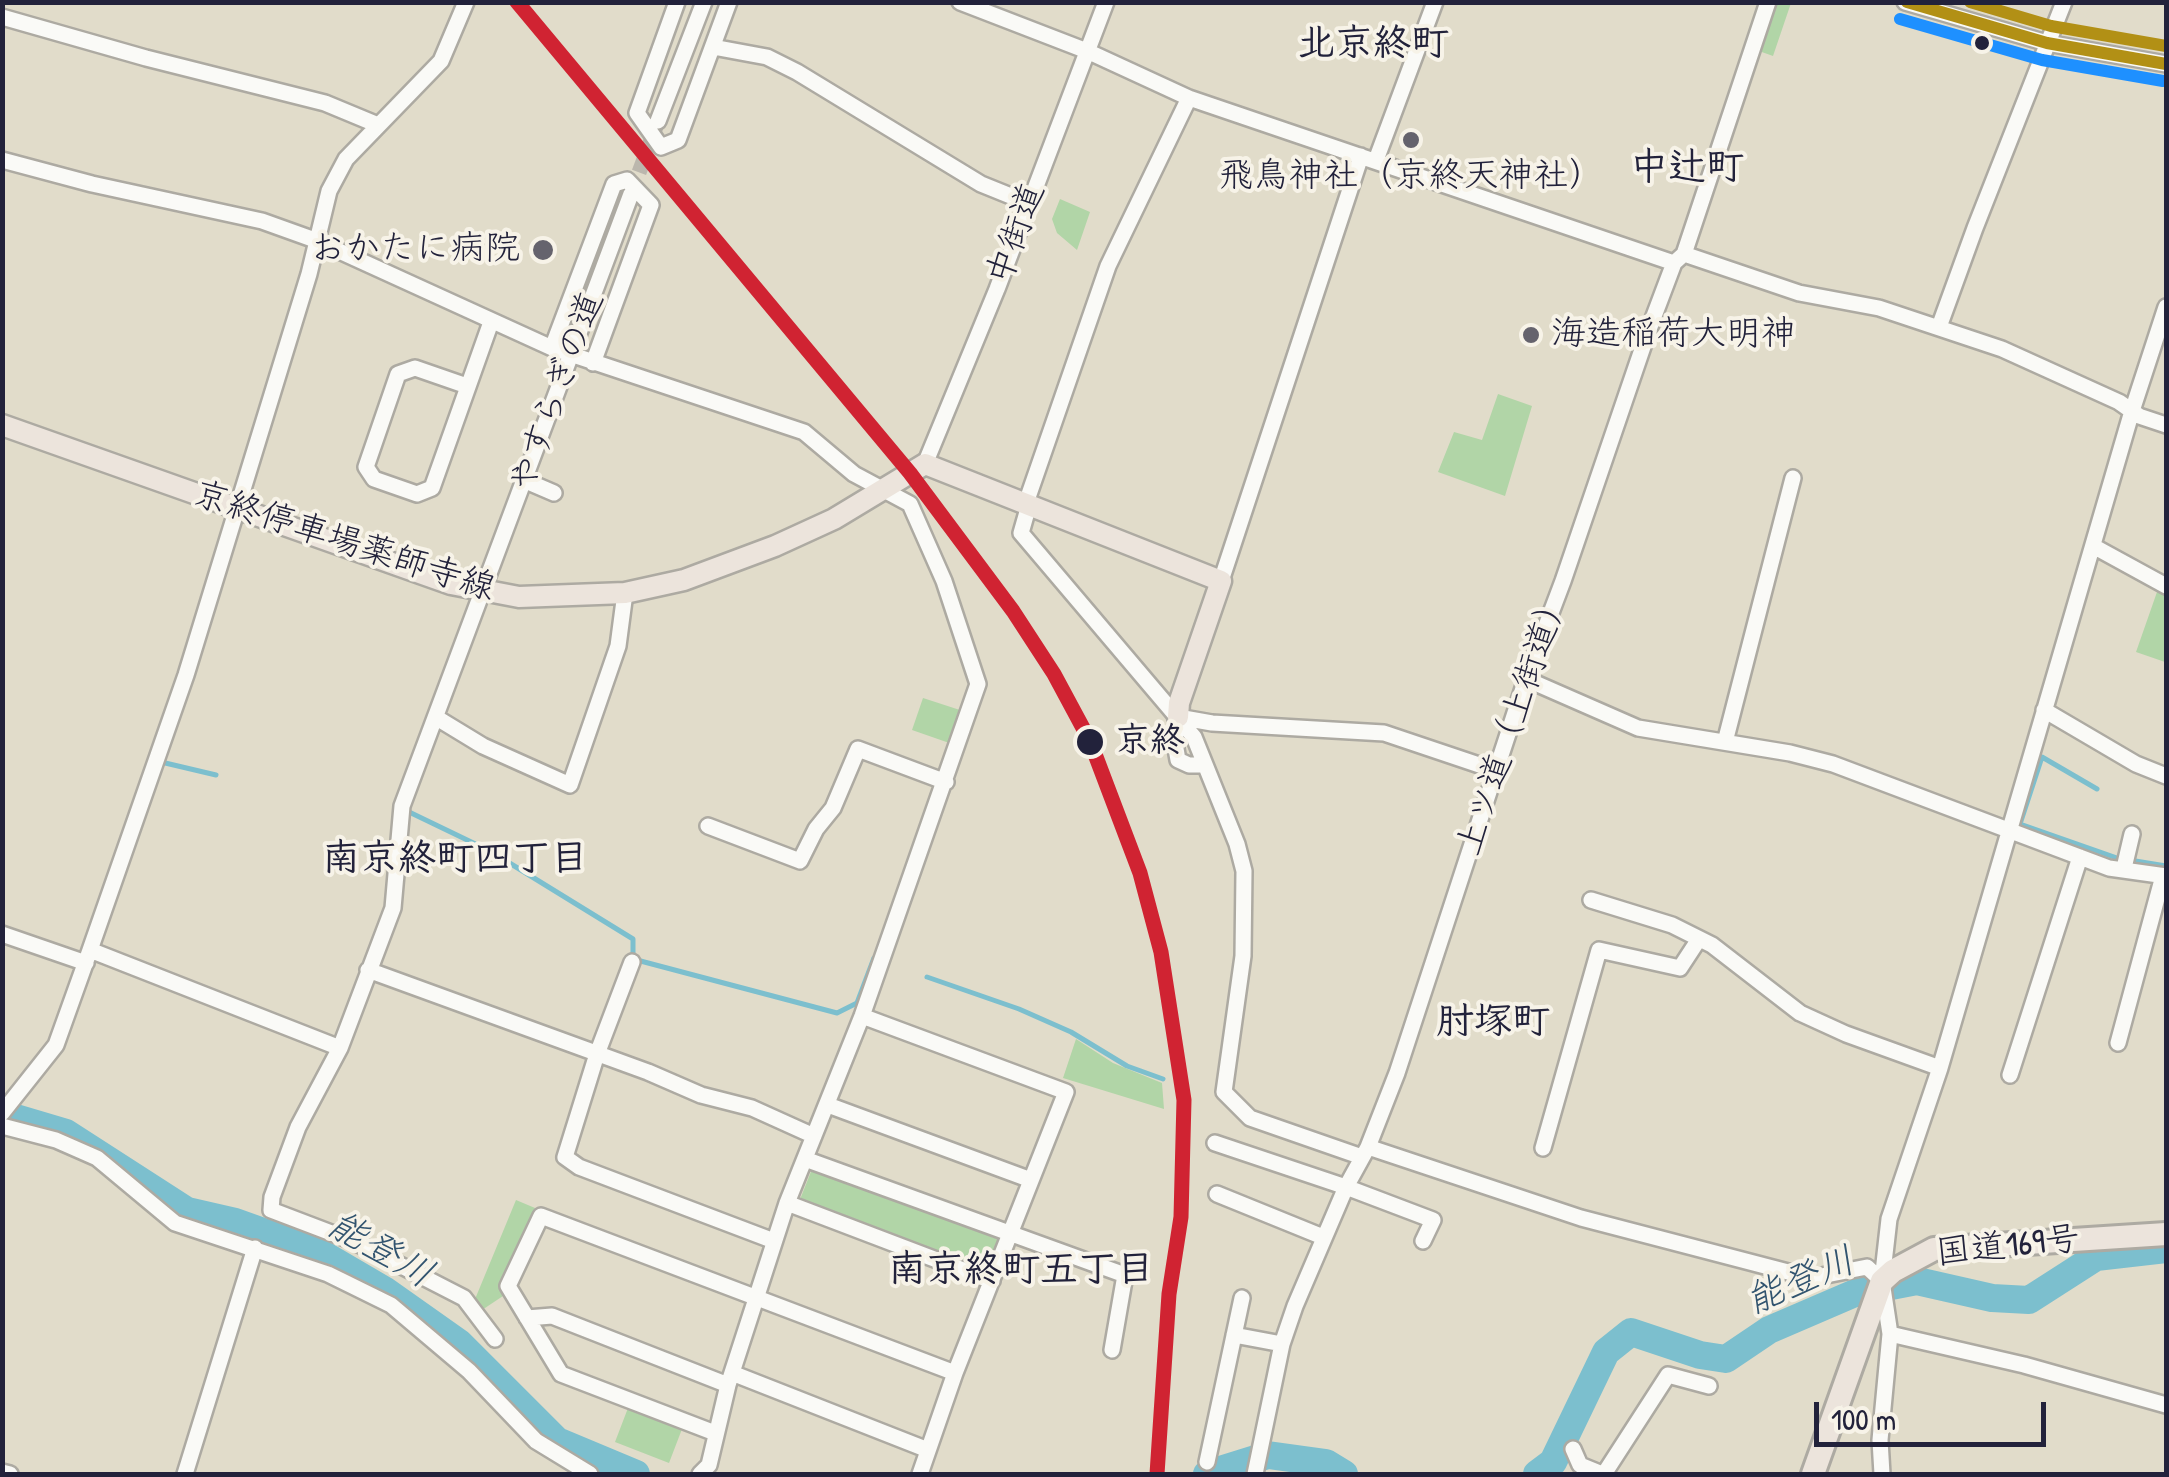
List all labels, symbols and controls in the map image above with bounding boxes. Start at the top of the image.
district label: 北京終町 [1297,22,1449,68]
unlabelled marker [1972,33,1992,53]
marker: 飛鳥神社（京終天神社） [1400,129,1422,151]
district label: 中辻町 [1630,146,1744,192]
place label: 飛鳥神社（京終天神社） [1219,156,1603,198]
street label: 中街道 [979,177,1055,291]
place label: おかたに病院 [310,229,520,271]
marker: おかたに病院 [530,237,556,263]
street label: やすらぎの道 [502,286,614,498]
place label: 海造稲荷大明神 [1551,314,1796,356]
marker: 海造稲荷大明神 [1520,324,1542,346]
street label: 京終停車場薬師寺線 [188,473,500,611]
street label: 上ツ道（上街道） [1449,583,1579,861]
place label: 京終 [1115,721,1185,763]
marker: 京終 [1074,726,1106,758]
district label: 南京終町四丁目 [322,837,588,883]
district label: 肘塚町 [1436,1000,1550,1046]
water label: 能登川 [319,1203,441,1299]
street label: 国道169号 [1934,1219,2082,1275]
water label: 能登川 [1740,1239,1862,1325]
district label: 南京終町五丁目 [888,1248,1154,1294]
scale bar [1819,1382,2052,1444]
text: 100 m [1831,1399,1896,1439]

